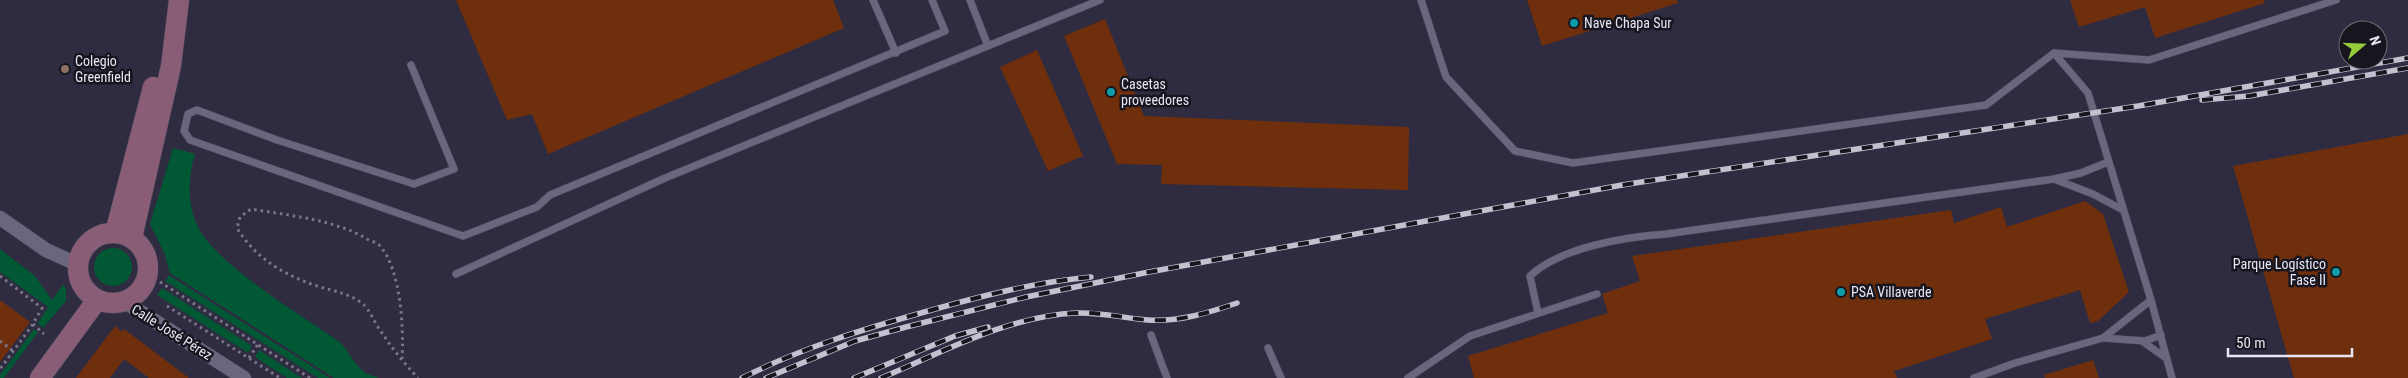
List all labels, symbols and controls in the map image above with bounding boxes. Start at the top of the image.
place label: Nave Chapa Sur [1584,15,1671,31]
marker: Nave Chapa Sur [1568,17,1580,29]
north arrow [2338,20,2388,70]
text: N [2366,34,2384,47]
place label: Colegio Greenfield [75,53,131,85]
marker: Colegio Greenfield [59,63,71,75]
place label: Casetas proveedores [1121,76,1189,108]
marker: Casetas proveedores [1105,86,1117,98]
place label: Parque Logístico Fase II [2233,256,2326,288]
marker: Parque Logístico Fase II [2330,266,2342,278]
place label: PSA Villaverde [1851,284,1932,300]
marker: PSA Villaverde [1835,286,1847,298]
street label: Calle José Pérez [129,301,215,363]
scale bar [2228,326,2352,358]
text: 50 m [2236,334,2266,352]

